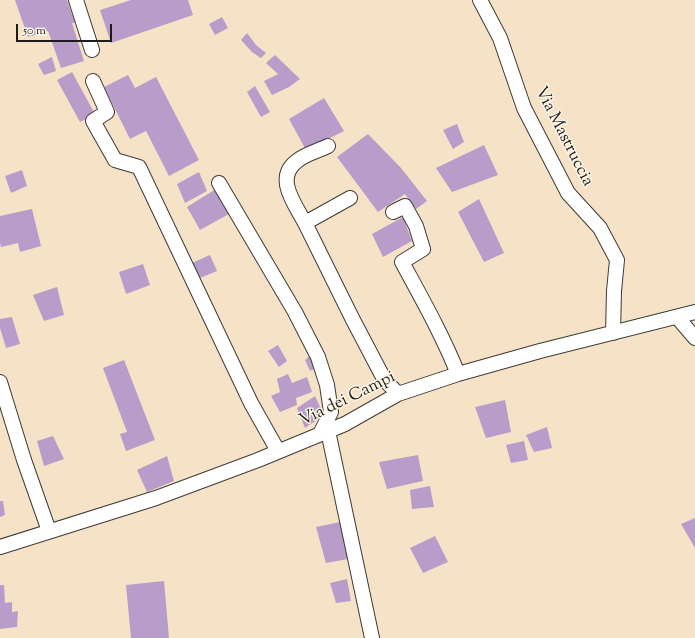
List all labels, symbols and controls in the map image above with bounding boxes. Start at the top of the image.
scale bar [18,16,114,42]
text: 50 m [23,22,46,40]
street label: Via Mastruccia [529,84,597,190]
street label: Via dei Campi [297,368,399,432]

